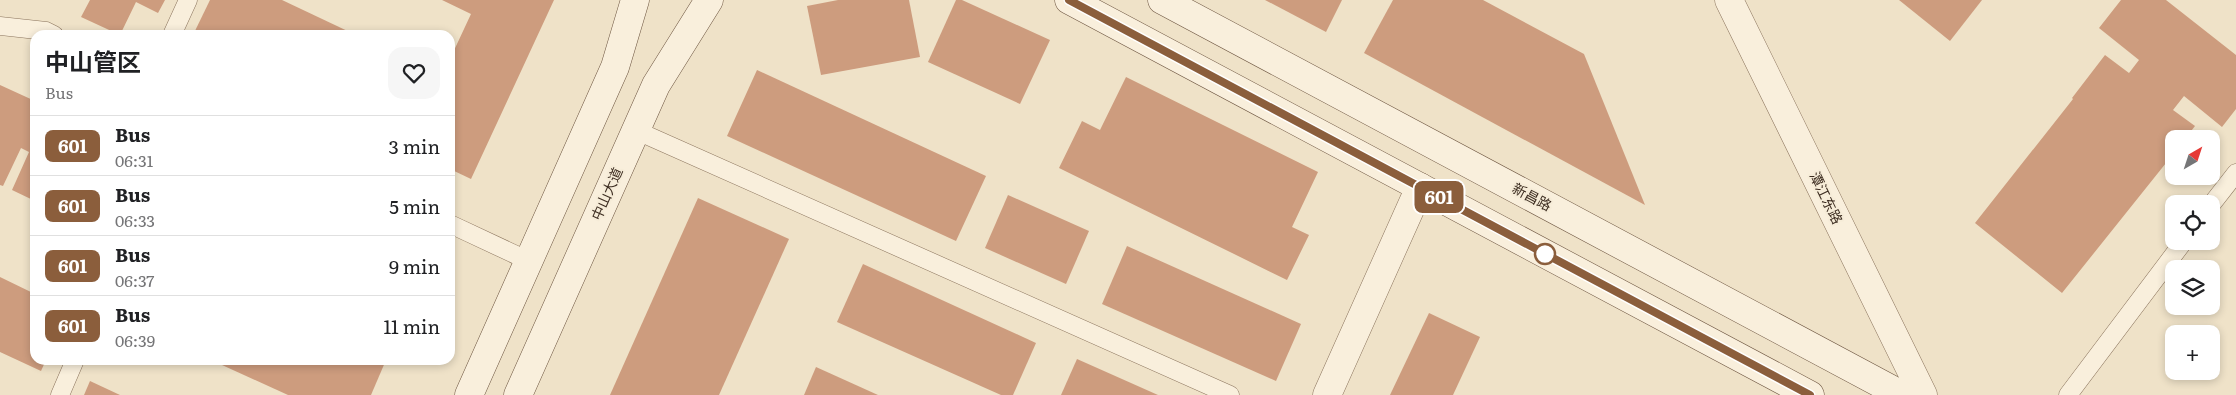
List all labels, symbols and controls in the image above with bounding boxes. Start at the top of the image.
text: 中山管区 [45,43,141,78]
button: heart [388,47,440,99]
text: Bus [45,80,73,104]
text: Bus [115,120,150,148]
north arrow [2165,130,2220,185]
map controls [2165,130,2220,380]
text: 601 [58,132,87,159]
text: 3 min [389,132,440,160]
text: 06:31 [115,148,153,172]
street label: 中山大道 [586,164,627,223]
street label: 潭江东路 [1806,168,1848,227]
street label: 新昌路 [1509,177,1556,215]
text: Bus [115,180,150,208]
line badge: 601 [1410,181,1468,213]
text: 601 [1424,183,1454,210]
text: 601 [58,192,87,219]
text: 5 min [389,192,440,220]
button: locate [2165,195,2220,250]
text: 06:33 [115,208,155,232]
text: Bus [115,240,150,268]
unlabelled marker [1534,243,1556,265]
text: 601 [58,252,87,279]
text: 9 min [389,252,440,280]
button: layers [2165,260,2220,315]
text: 06:37 [115,268,154,292]
text: Bus [115,300,150,328]
text: 601 [58,312,87,339]
text: 11 min [383,312,440,340]
button: + [2165,325,2220,380]
text: 06:39 [115,328,155,352]

